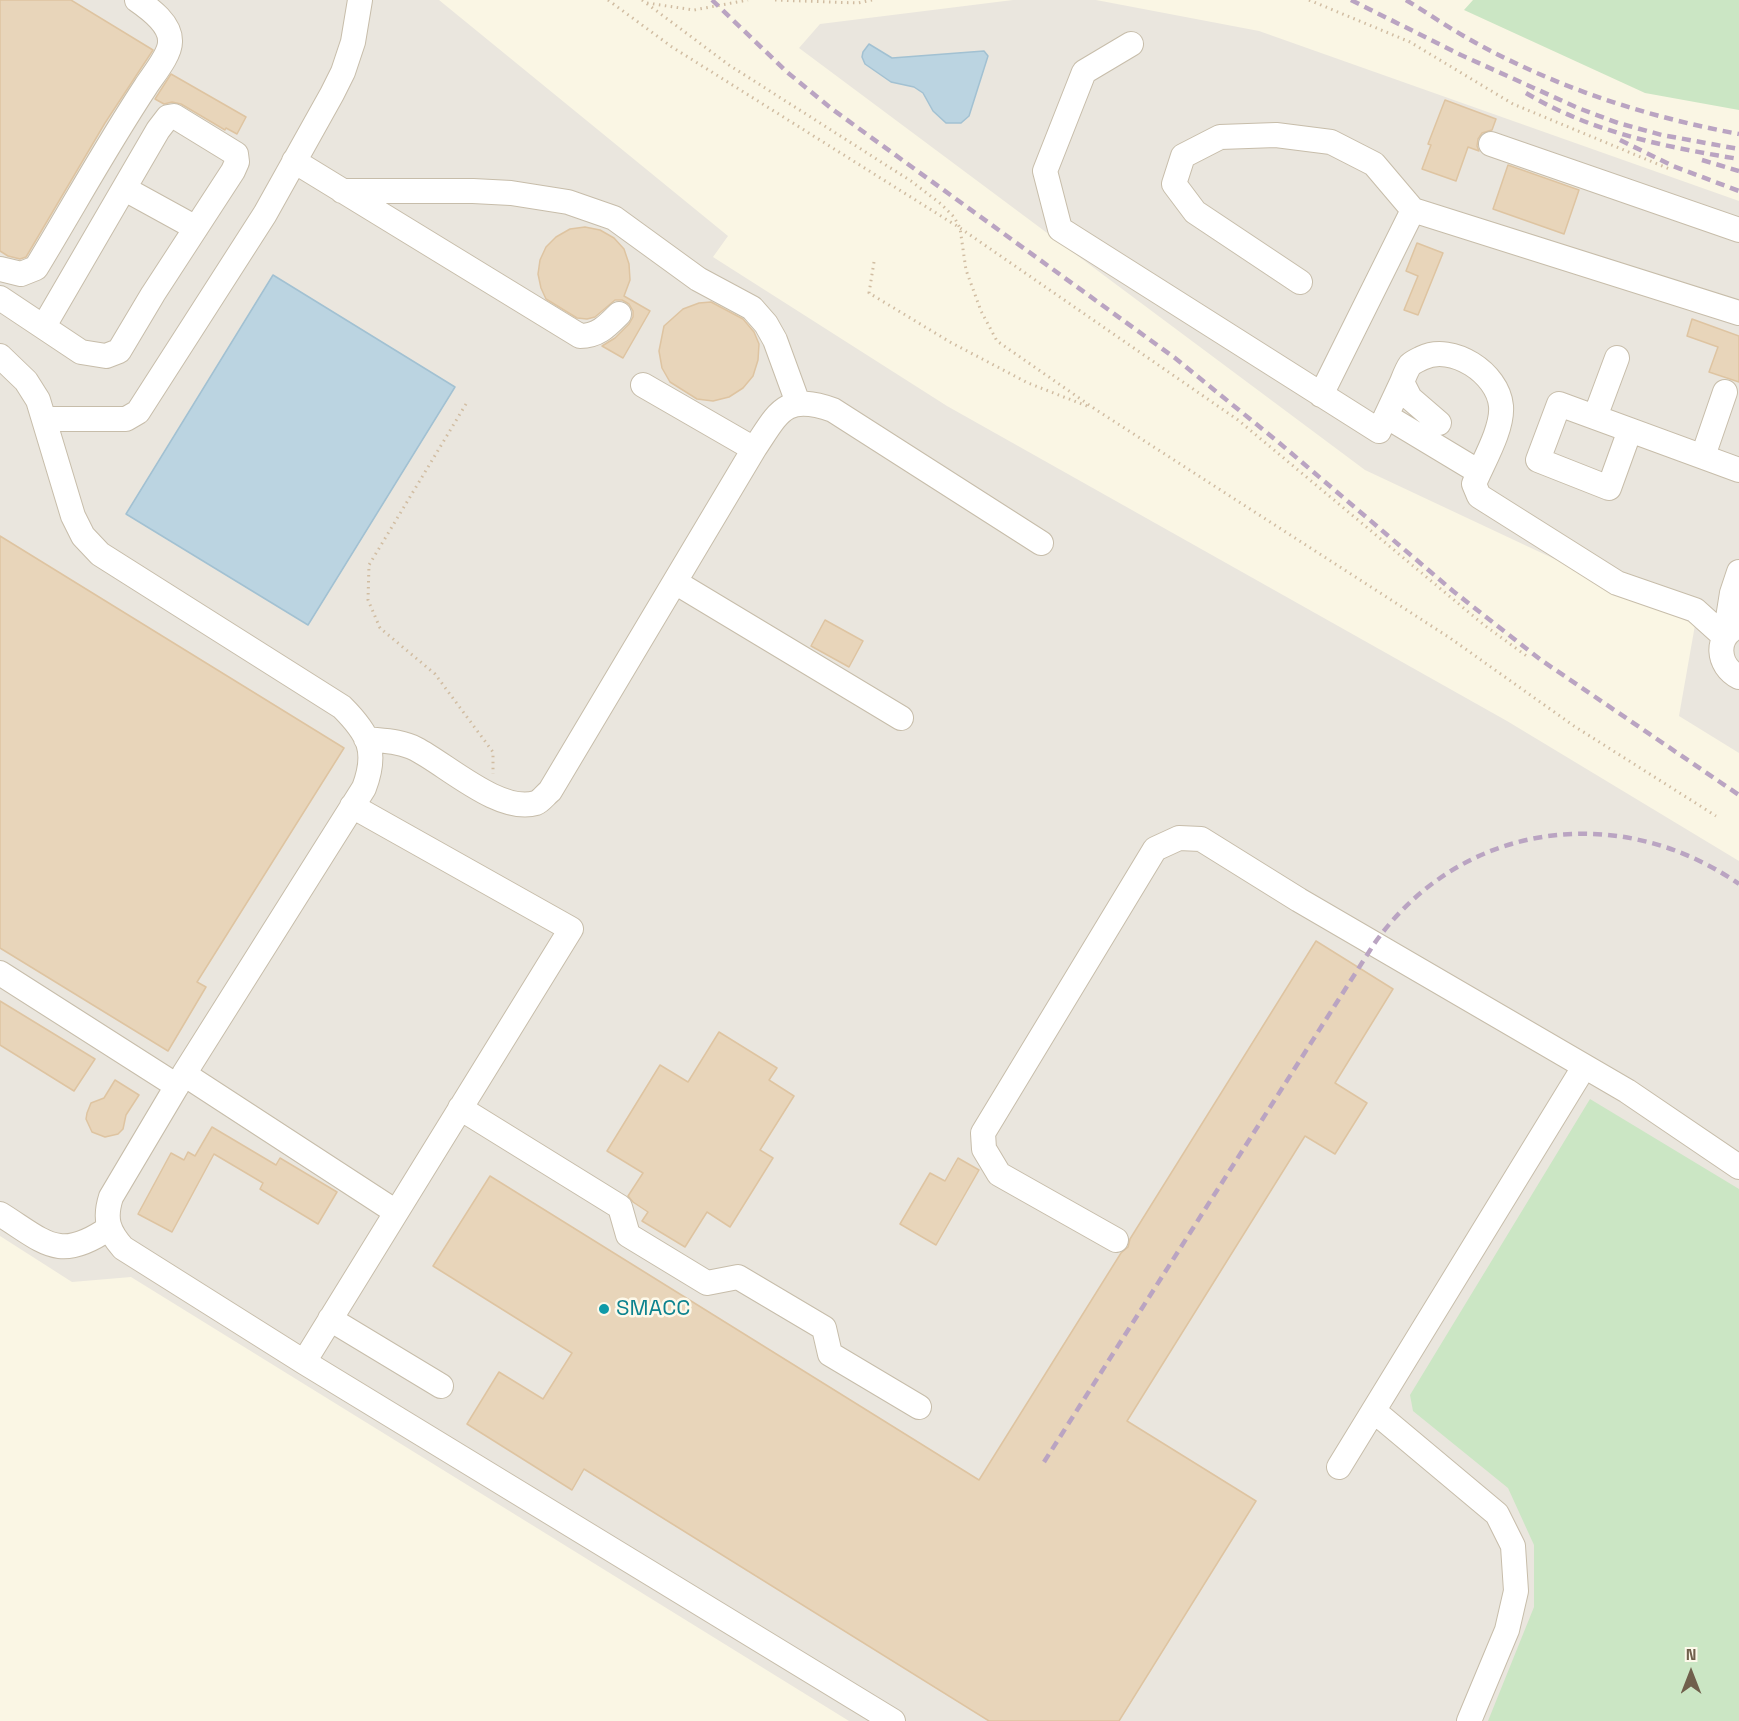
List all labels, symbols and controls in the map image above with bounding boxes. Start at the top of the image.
place label: SMACC [616,1296,690,1322]
marker: SMACC [597,1302,611,1316]
north arrow [1661,1643,1721,1703]
text: N [1686,1644,1696,1665]

